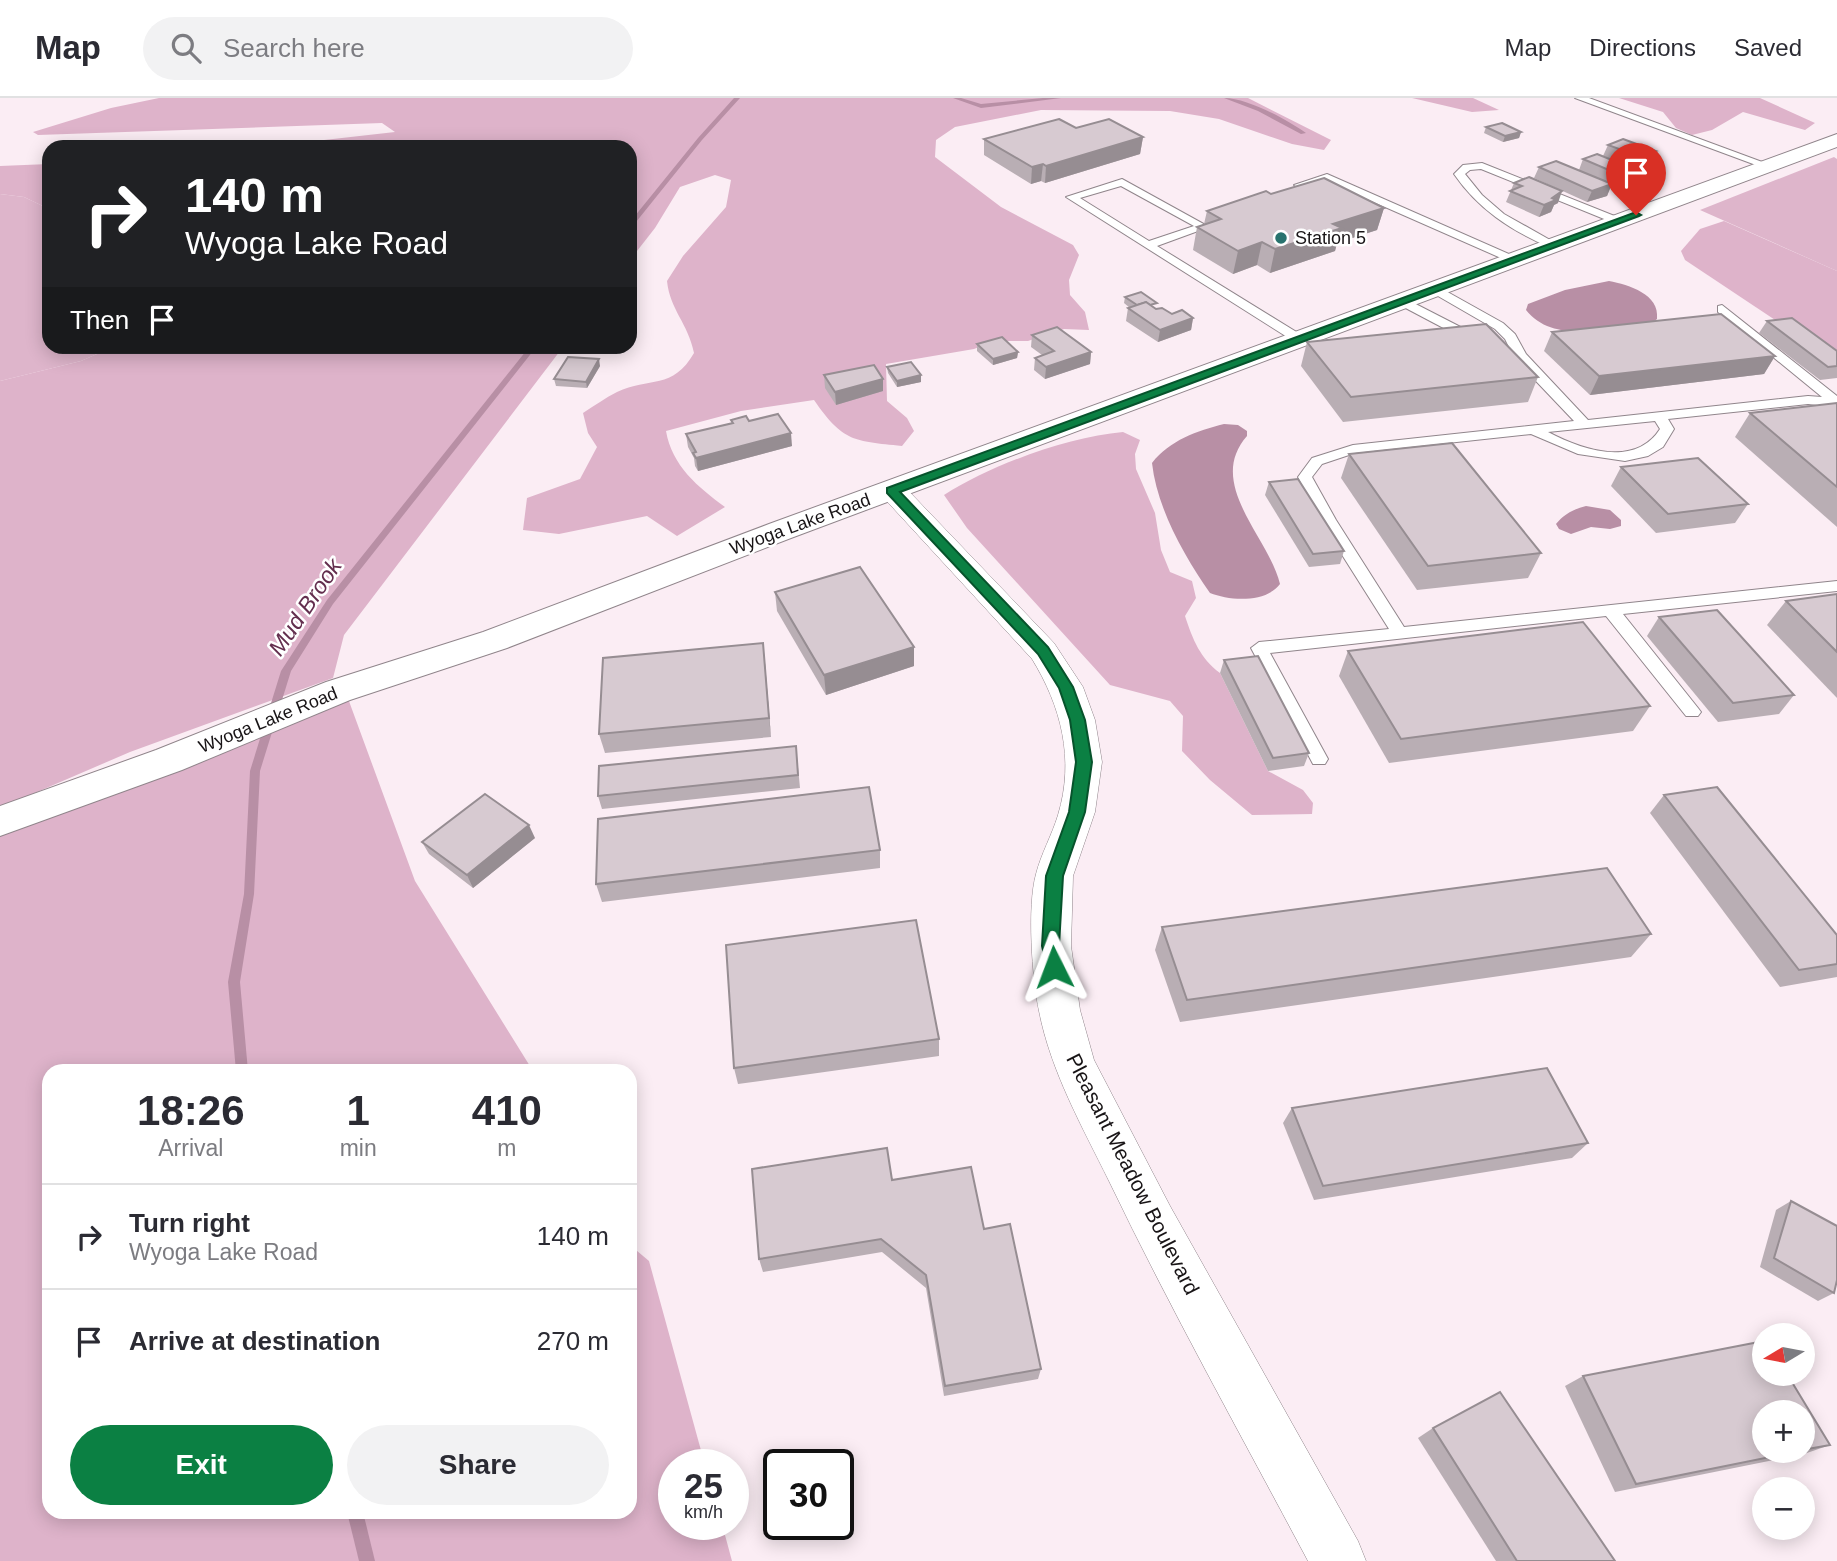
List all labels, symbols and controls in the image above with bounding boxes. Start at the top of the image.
search box [143,17,633,80]
text: Map [35,29,101,66]
icon: search [167,29,205,67]
text: Search here [223,33,365,63]
text: Map [1505,34,1551,61]
text: Directions [1589,34,1696,61]
text: Saved [1734,34,1802,61]
pin [1606,143,1666,215]
icon: arrive [1617,154,1655,192]
icon: right [70,168,161,259]
text: 140 m [185,168,324,222]
text: Wyoga Lake Road [185,225,448,261]
place label: Station 5 [1295,228,1366,248]
marker: Station 5 [1273,230,1289,246]
icon: arrive [143,301,181,339]
text: Then [70,305,129,335]
street label: Wyoga Lake Road [727,489,873,559]
water label: Mud Brook [263,552,348,660]
street label: Wyoga Lake Road [196,683,340,757]
position arrow [1017,930,1091,1004]
street label: Pleasant Meadow Boulevard [1062,1050,1204,1298]
text: 18:26 [137,1087,245,1134]
text: 1 [346,1087,370,1134]
text: 410 [472,1087,542,1134]
text: Arrival [158,1135,223,1161]
text: min [340,1135,377,1161]
text: m [497,1135,516,1161]
text: Turn right [129,1208,250,1238]
icon: right [70,1218,108,1256]
text: 140 m [537,1221,609,1251]
text: Wyoga Lake Road [129,1239,318,1265]
icon: arrive [70,1323,108,1361]
north arrow [1752,1323,1815,1386]
map controls [1752,1323,1815,1540]
text: Arrive at destination [129,1326,380,1356]
text: 270 m [537,1326,609,1356]
button: + [1752,1400,1815,1463]
button: Exit [70,1425,333,1505]
button: Share [347,1425,609,1505]
speed limit sign: 30 [763,1449,854,1540]
text: 25 [684,1466,723,1505]
button: − [1752,1477,1815,1540]
text: km/h [684,1502,723,1522]

